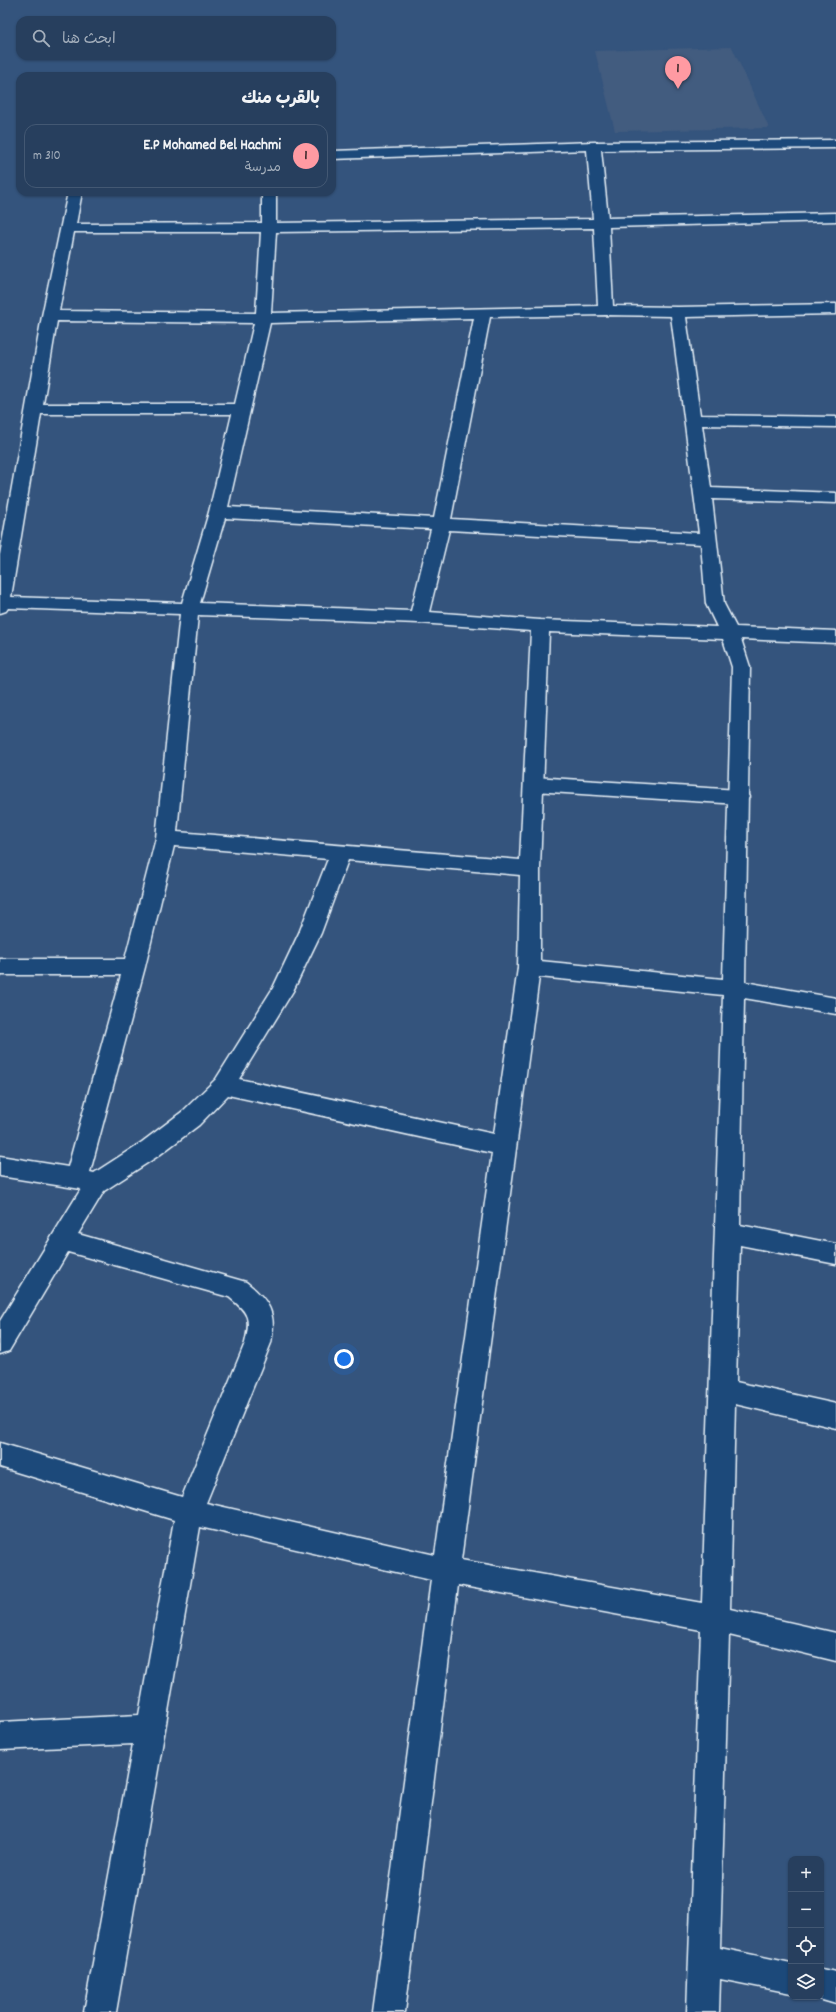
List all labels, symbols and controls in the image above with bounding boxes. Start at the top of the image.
search box [16,16,336,60]
icon: search [30,27,52,49]
text: ابحث هنا [62,29,116,51]
pin: 1 [665,56,691,89]
text: بالقرب منك [242,88,320,112]
text: E.P Mohamed Bel Hachmi [143,135,281,157]
text: 310 m [33,147,61,166]
text: 1 [305,147,307,166]
text: مدرسة [245,159,281,178]
your location [334,1349,354,1369]
map controls [788,1856,824,2000]
button: + [788,1856,824,1892]
button: − [788,1892,824,1928]
button: locate [788,1928,824,1964]
button: layers [788,1964,824,2000]

